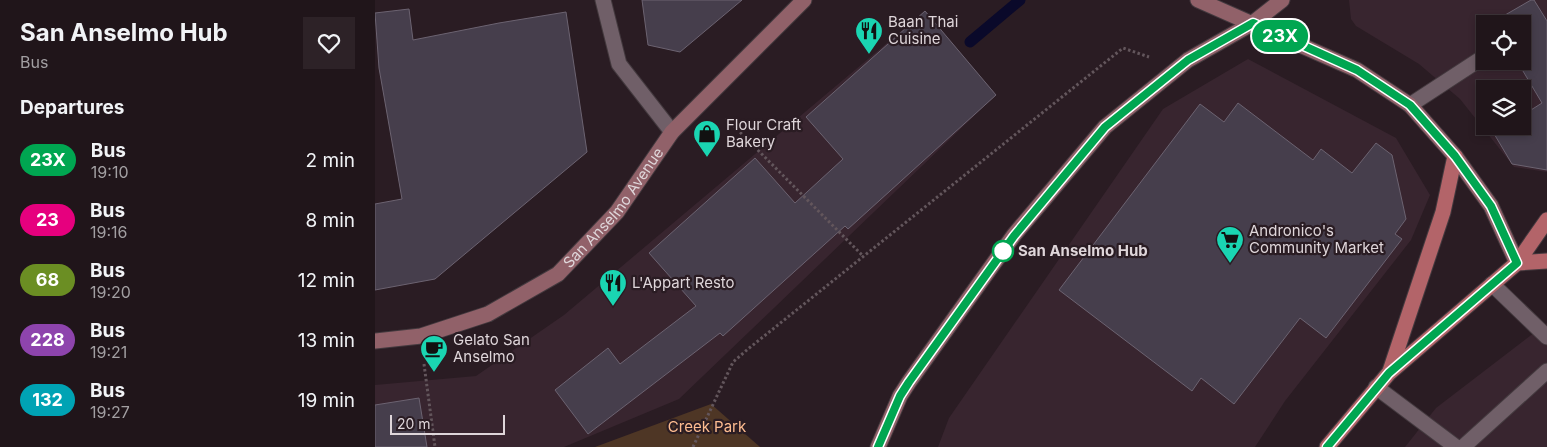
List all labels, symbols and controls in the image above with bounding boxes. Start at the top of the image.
place label: Baan Thai Cuisine [888,12,958,48]
map controls [1476,15,1531,135]
button: locate [1476,15,1531,70]
restaurant icon: Baan Thai Cuisine [854,16,884,55]
button: heart [303,17,355,69]
text: San Anselmo Hub [20,18,228,47]
line badge: 23X [1251,20,1309,52]
text: 23X [1262,25,1298,46]
text: Bus [20,52,48,72]
button: layers [1476,80,1531,135]
text: Departures [20,96,124,119]
place label: Flour Craft Bakery [726,115,801,151]
shop icon: Flour Craft Bakery [692,119,722,158]
text: Bus [91,139,126,162]
street label: San Anselmo Avenue [559,144,667,272]
text: 23X [30,149,66,170]
text: 2 min [306,149,355,172]
text: 19:10 [91,162,129,182]
text: Bus [90,199,125,222]
text: 23 [36,209,59,230]
text: 8 min [305,209,355,232]
place label: Andronico's Community Market [1249,221,1384,257]
text: 19:16 [90,222,127,242]
supermarket icon: Andronico's Community Market [1215,225,1245,264]
marker: San Anselmo Hub [992,240,1014,262]
place label: San Anselmo Hub [1018,241,1148,260]
text: Bus [90,259,125,282]
restaurant icon: L'Appart Resto [598,268,628,307]
text: 68 [36,269,59,290]
text: 12 min [298,269,355,292]
place label: L'Appart Resto [632,273,735,292]
text: 19:20 [90,282,131,302]
text: Bus [90,319,125,342]
text: 228 [30,329,65,350]
text: 13 min [298,329,355,352]
place label: Gelato San Anselmo [453,330,530,366]
cafe icon: Gelato San Anselmo [419,334,449,373]
text: 19:21 [90,342,127,362]
text: Bus [90,379,125,402]
text: 132 [32,389,63,410]
text: 19 min [298,389,355,412]
text: 19:27 [90,402,130,422]
scale bar [390,412,505,435]
text: 20 m [397,415,431,432]
park label: Creek Park [668,417,747,436]

